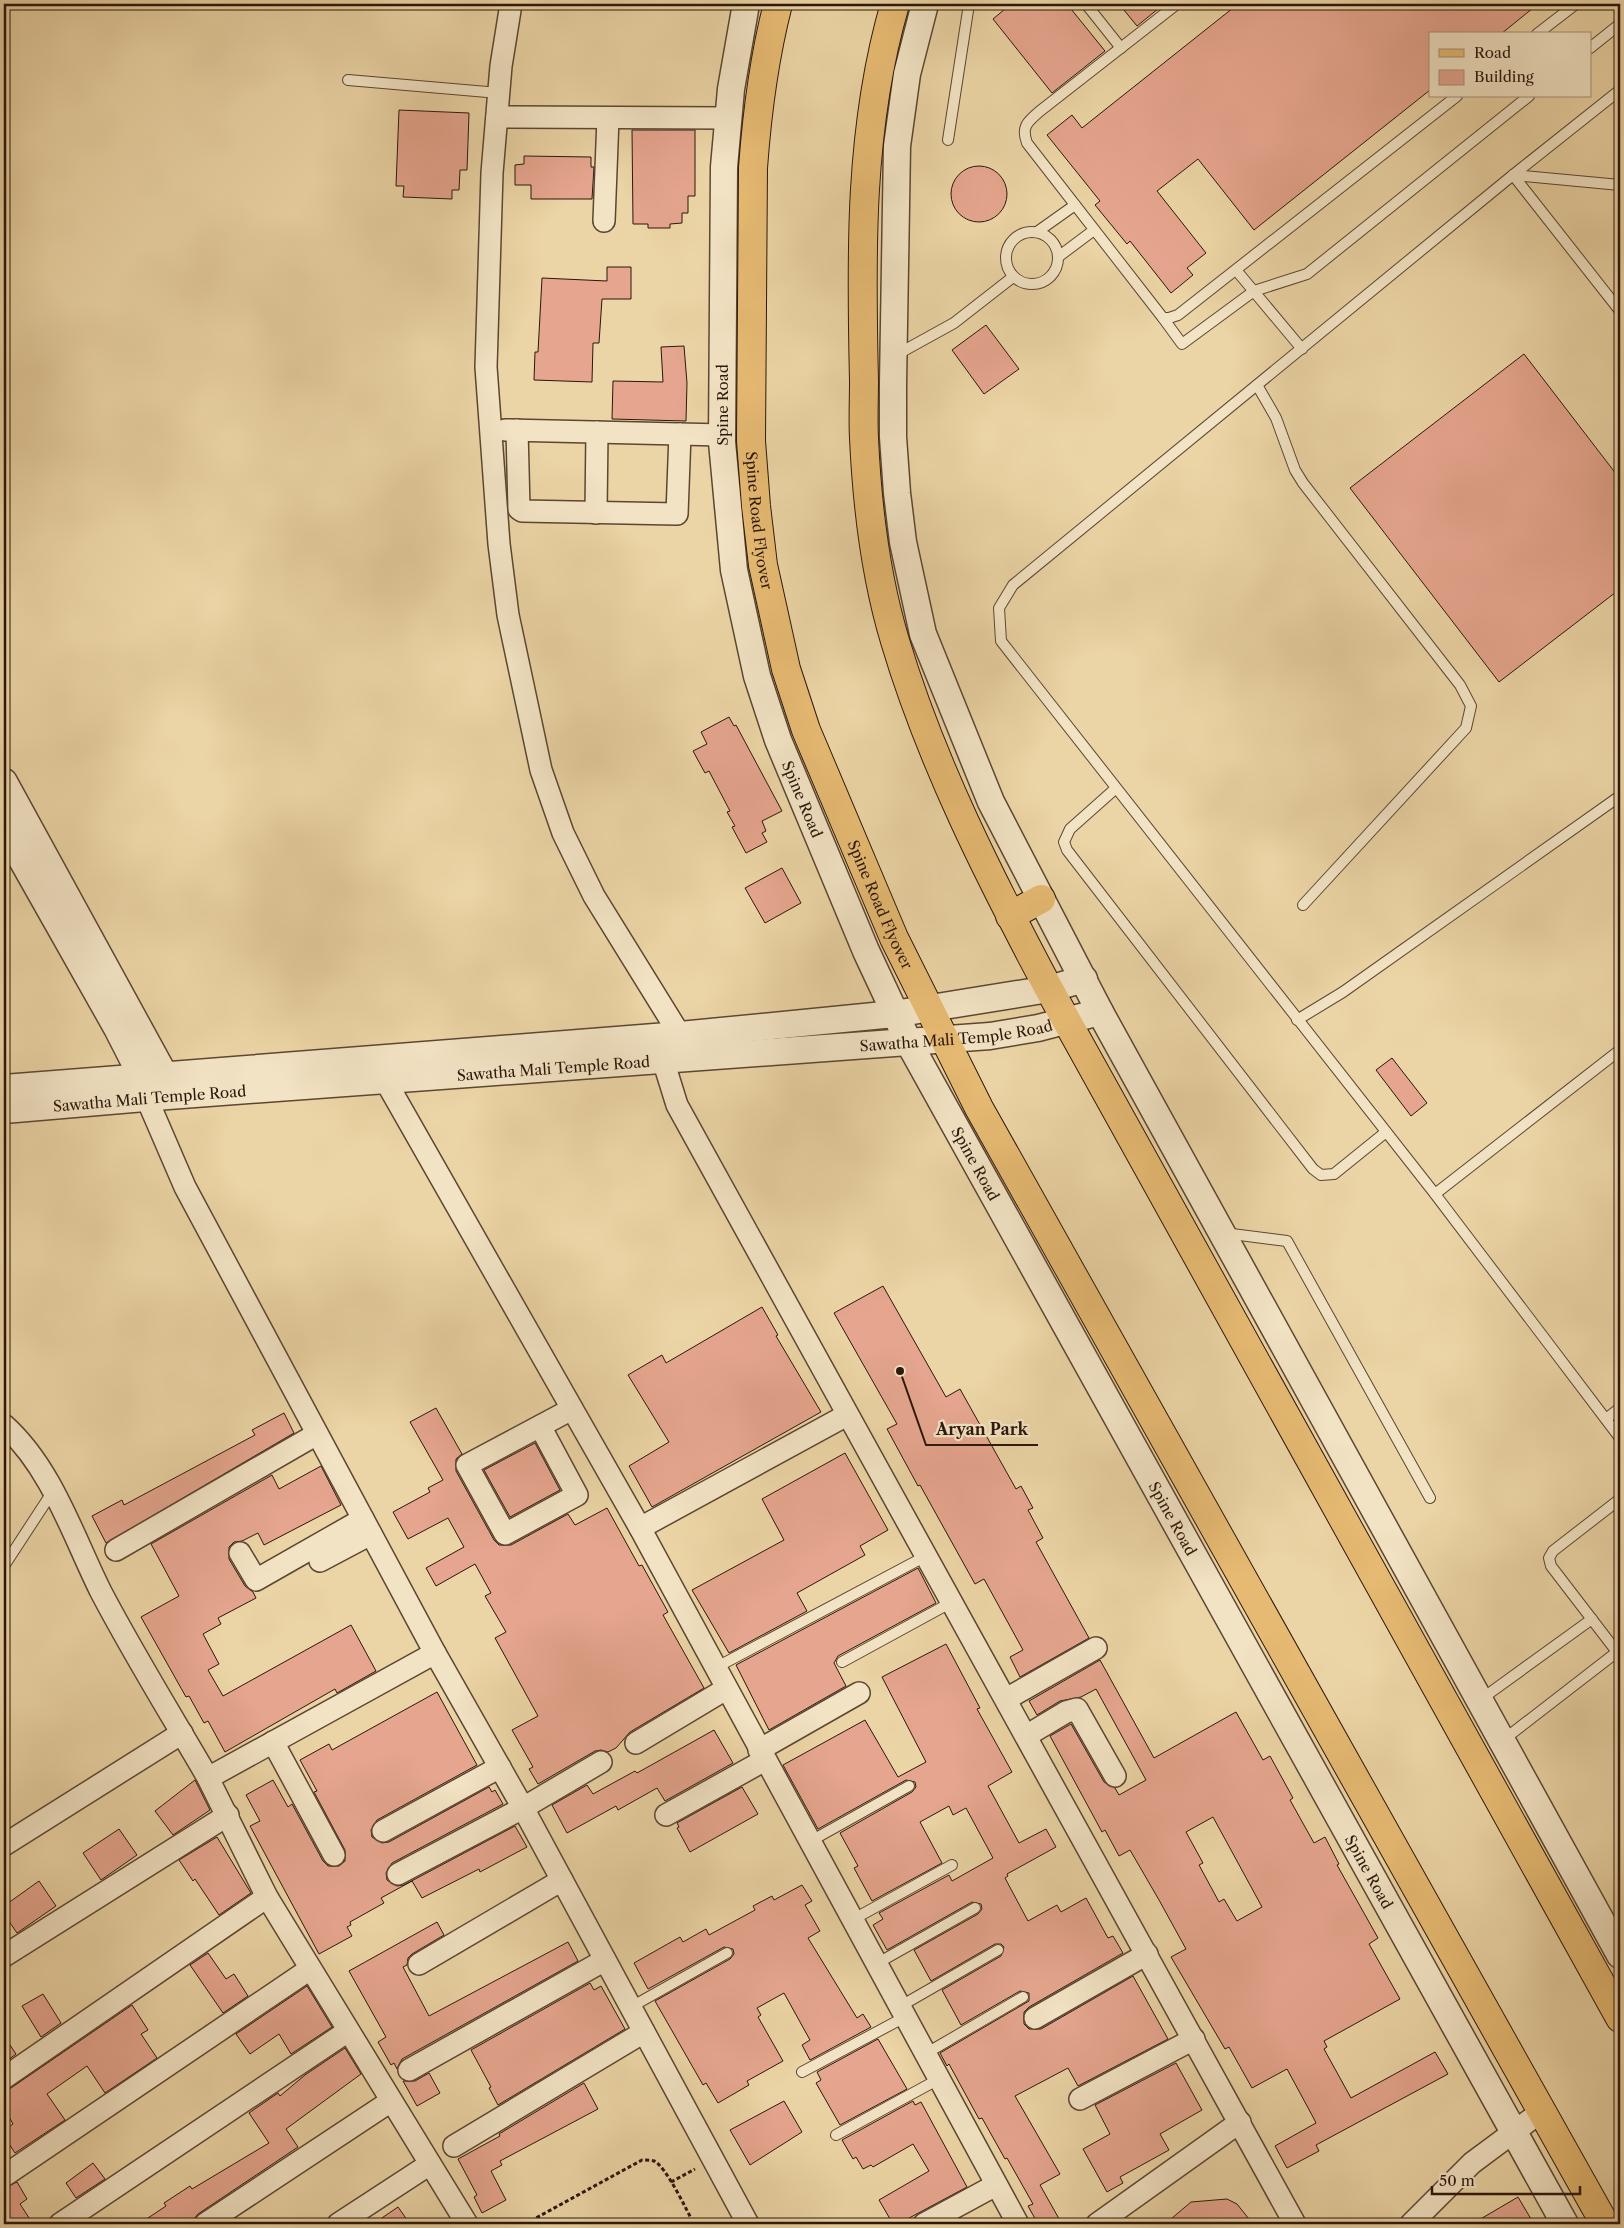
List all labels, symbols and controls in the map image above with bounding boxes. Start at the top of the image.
legend [1429,32,1592,98]
text: Road [1474,43,1511,62]
text: Building [1474,67,1534,86]
street label: Spine Road [713,364,732,446]
street label: Spine Road Flyover [742,451,778,592]
street label: Spine Road [778,758,827,840]
street label: Spine Road Flyover [844,837,918,973]
street label: Sawatha Mali Temple Road [859,1015,1054,1055]
street label: Sawatha Mali Temple Road [456,1051,651,1084]
street label: Sawatha Mali Temple Road [52,1081,247,1115]
street label: Spine Road [948,1123,1004,1204]
callout: Aryan Park [926,1414,1038,1445]
text: Aryan Park [935,1419,1029,1439]
street label: Spine Road [1145,1478,1201,1559]
street label: Spine Road [1341,1831,1397,1912]
scale bar [1432,2163,1579,2195]
text: 50 m [1439,2171,1475,2190]

